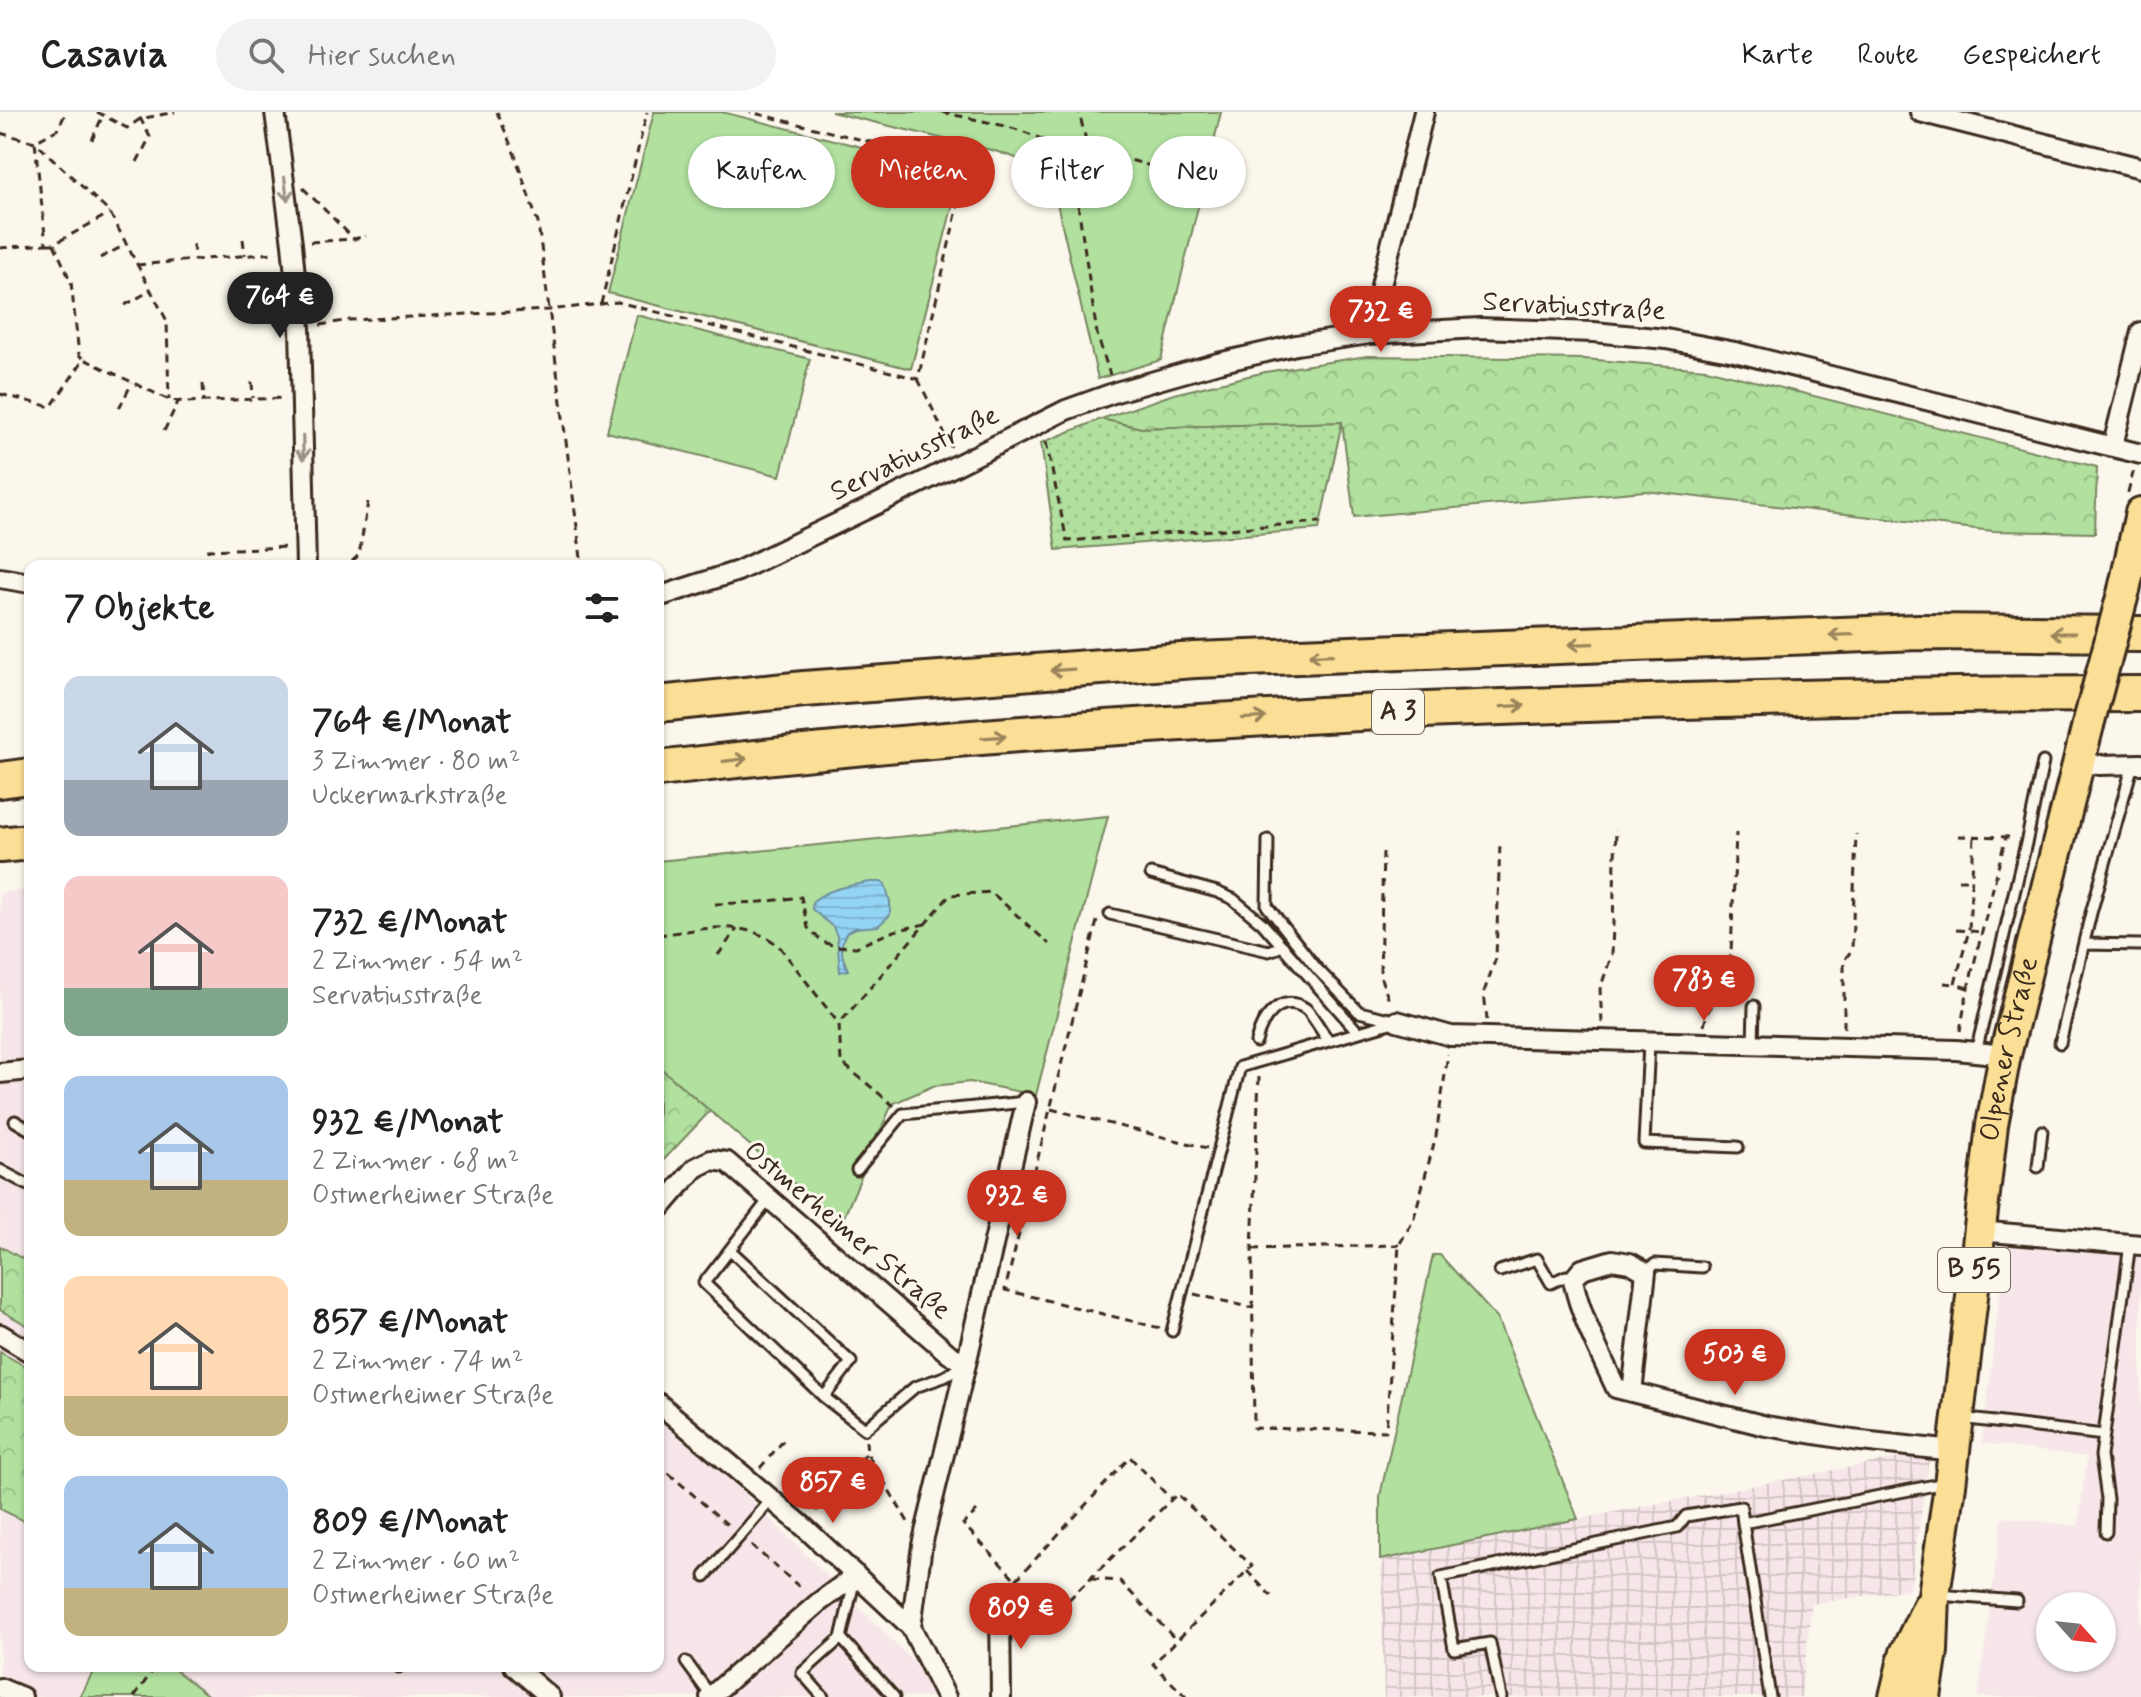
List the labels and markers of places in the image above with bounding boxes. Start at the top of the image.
pin: 764 € [224,272,336,340]
pin: 732 € [1325,286,1437,354]
pin: 783 € [1648,955,1760,1023]
pin: 932 € [961,1170,1073,1238]
pin: 503 € [1679,1329,1791,1397]
pin: 857 € [777,1457,889,1525]
pin: 809 € [965,1583,1077,1651]

